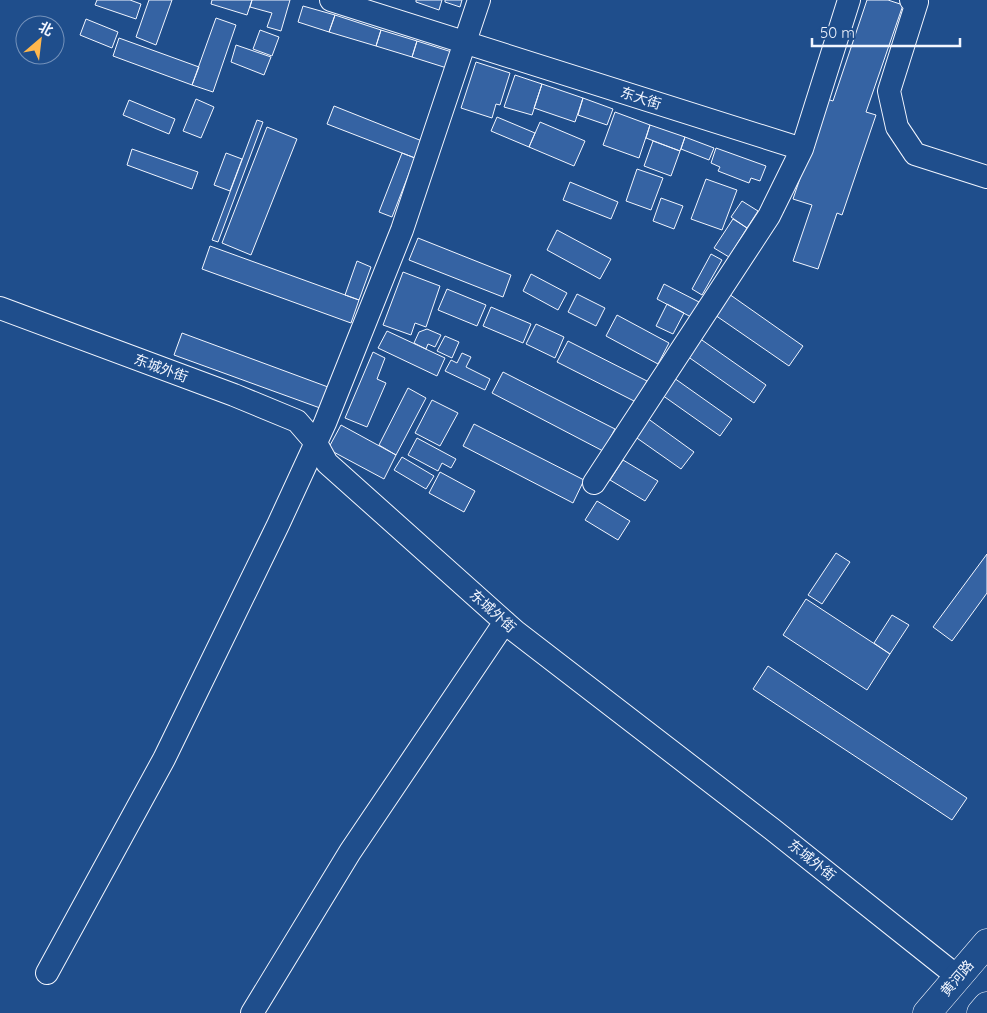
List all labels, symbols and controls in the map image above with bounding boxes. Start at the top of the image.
north arrow [15,15,65,65]
scale bar [812,15,960,47]
text: 北 [36,17,57,40]
text: 50 m [820,23,855,42]
street label: 东大街 [618,83,664,113]
street label: 东城外街 [132,350,190,386]
street label: 东城外街 [466,586,520,636]
street label: 东城外街 [785,835,839,885]
street label: 黄河路 [936,956,978,1000]

